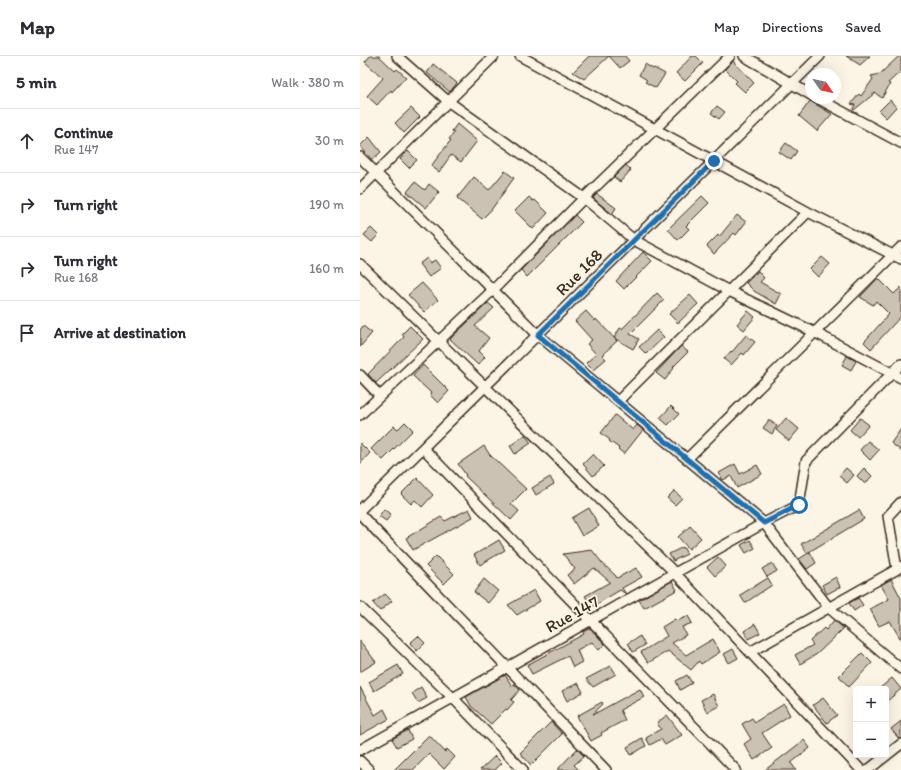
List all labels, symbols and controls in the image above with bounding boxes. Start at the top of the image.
text: Map [20,16,55,39]
text: Map [714,19,740,36]
text: Directions [762,19,823,36]
text: Saved [845,19,881,36]
north arrow [805,68,841,104]
text: 5 min [16,72,56,92]
text: Walk · 380 m [271,75,344,90]
text: Continue [54,124,113,142]
icon: ahead [16,130,38,152]
text: 30 m [315,133,344,148]
text: Rue 147 [54,142,98,157]
route end [705,152,723,170]
icon: right [16,194,38,216]
text: Turn right [54,196,118,214]
text: 190 m [309,197,344,212]
street label: Rue 168 [552,245,606,299]
text: Turn right [54,252,118,270]
icon: right [16,258,38,280]
text: 160 m [309,261,344,276]
text: Rue 168 [54,270,98,285]
icon: arrive [16,322,38,344]
text: Arrive at destination [54,324,186,342]
route start [790,496,808,514]
street label: Rue 147 [542,591,603,637]
map controls [853,686,889,758]
button: + [853,686,889,722]
button: − [853,722,889,758]

